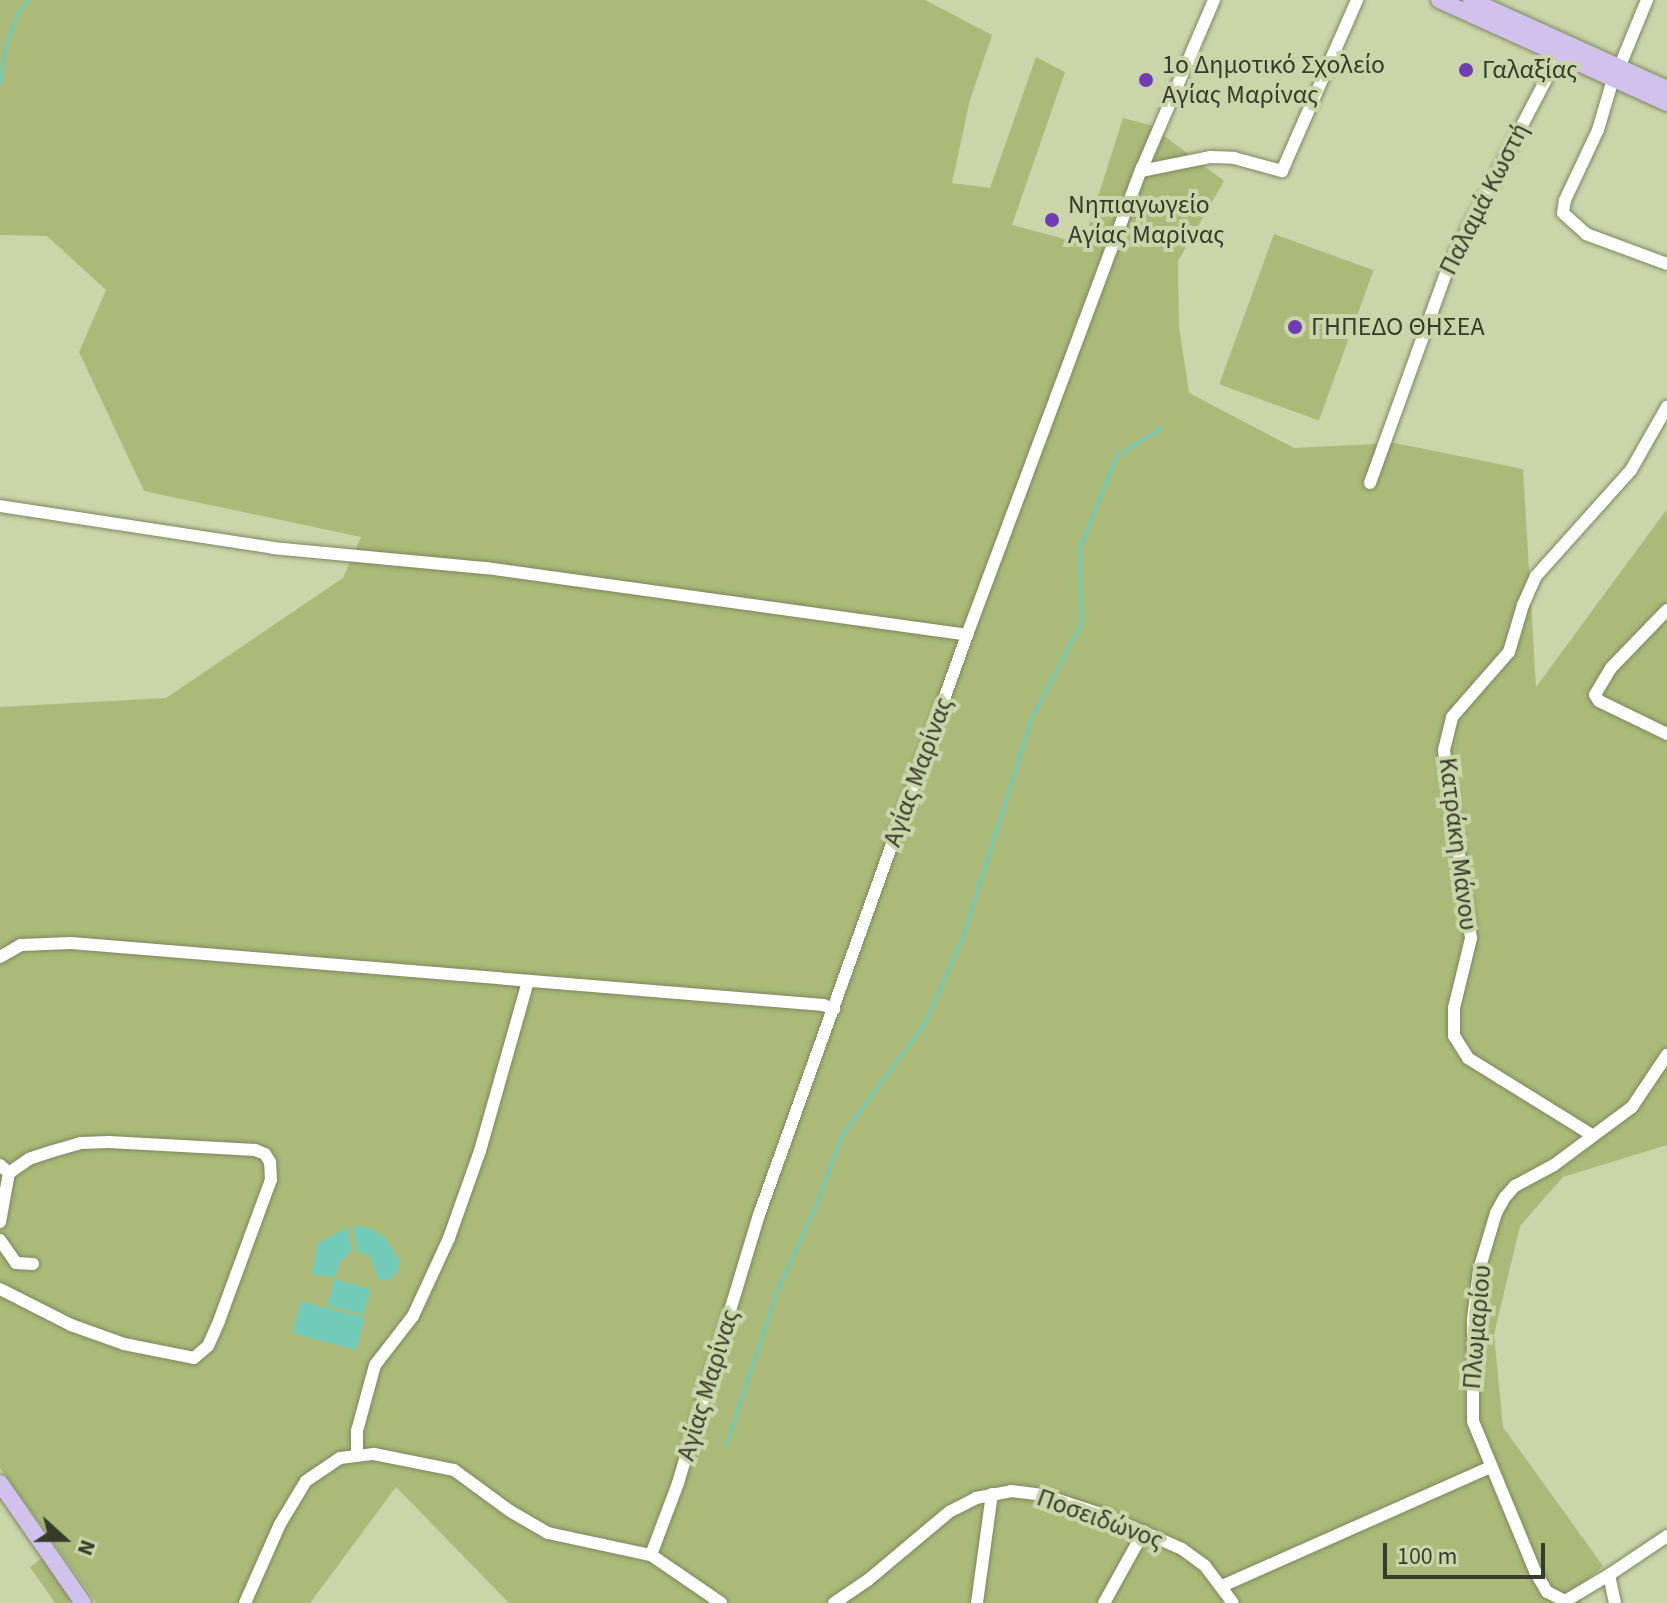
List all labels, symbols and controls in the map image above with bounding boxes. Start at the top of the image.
place label: 1ο Δημοτικό Σχολείο Αγίας Μαρίνας [1162,49,1385,110]
place label: Γαλαξίας [1482,54,1578,86]
marker: Γαλαξίας [1457,61,1475,79]
marker: 1ο Δημοτικό Σχολείο Αγίας Μαρίνας [1137,71,1155,89]
street label: Παλαμά Κωστή [1432,118,1536,280]
place label: Νηπιαγωγείο Αγίας Μαρίνας [1068,189,1225,250]
marker: Νηπιαγωγείο Αγίας Μαρίνας [1043,211,1061,229]
place label: ΓΗΠΕΔΟ ΘΗΣΕΑ [1311,311,1485,343]
marker: ΓΗΠΕΔΟ ΘΗΣΕΑ [1286,318,1304,336]
street label: Αγίας Μαρίνας [877,693,959,851]
street label: Κατράκη Μάνου [1432,756,1484,932]
street label: Πλωμαρίου [1456,1264,1498,1390]
street label: Αγίας Μαρίνας [670,1306,746,1464]
street label: Ποσειδώνος [1033,1482,1167,1556]
north arrow [24,1499,104,1579]
scale bar [1387,1527,1549,1577]
text: N [69,1535,104,1560]
text: 100 m [1397,1539,1457,1574]

